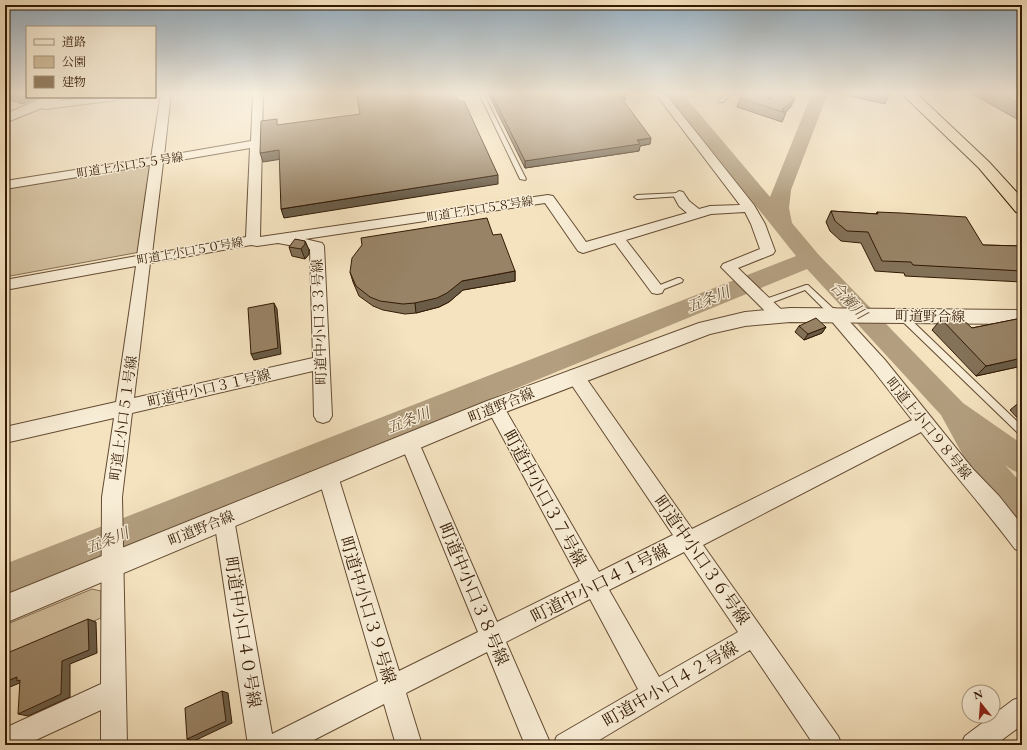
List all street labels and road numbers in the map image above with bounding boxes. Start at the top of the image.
street label: 町道上小口５５号線 [75,149,185,181]
street label: 町道上小口５８号線 [425,193,535,225]
street label: 町道上小口５０号線 [135,234,245,268]
street label: 町道中小口３３号線 [308,259,330,385]
street label: 町道野合線 [895,306,965,326]
street label: 町道上小口５１号線 [105,354,141,482]
street label: 町道中小口３１号線 [146,365,272,411]
street label: 町道上小口９８号線 [882,373,976,483]
street label: 町道野合線 [465,384,537,426]
street label: 町道中小口３７号線 [498,426,592,570]
street label: 町道中小口３６号線 [649,491,755,629]
street label: 町道野合線 [165,507,237,549]
street label: 町道中小口３８号線 [434,519,514,669]
street label: 町道中小口３９号線 [335,534,401,686]
street label: 町道中小口４１号線 [527,538,673,628]
street label: 町道中小口４０号線 [220,555,266,709]
street label: 町道中小口４２号線 [598,636,742,732]

